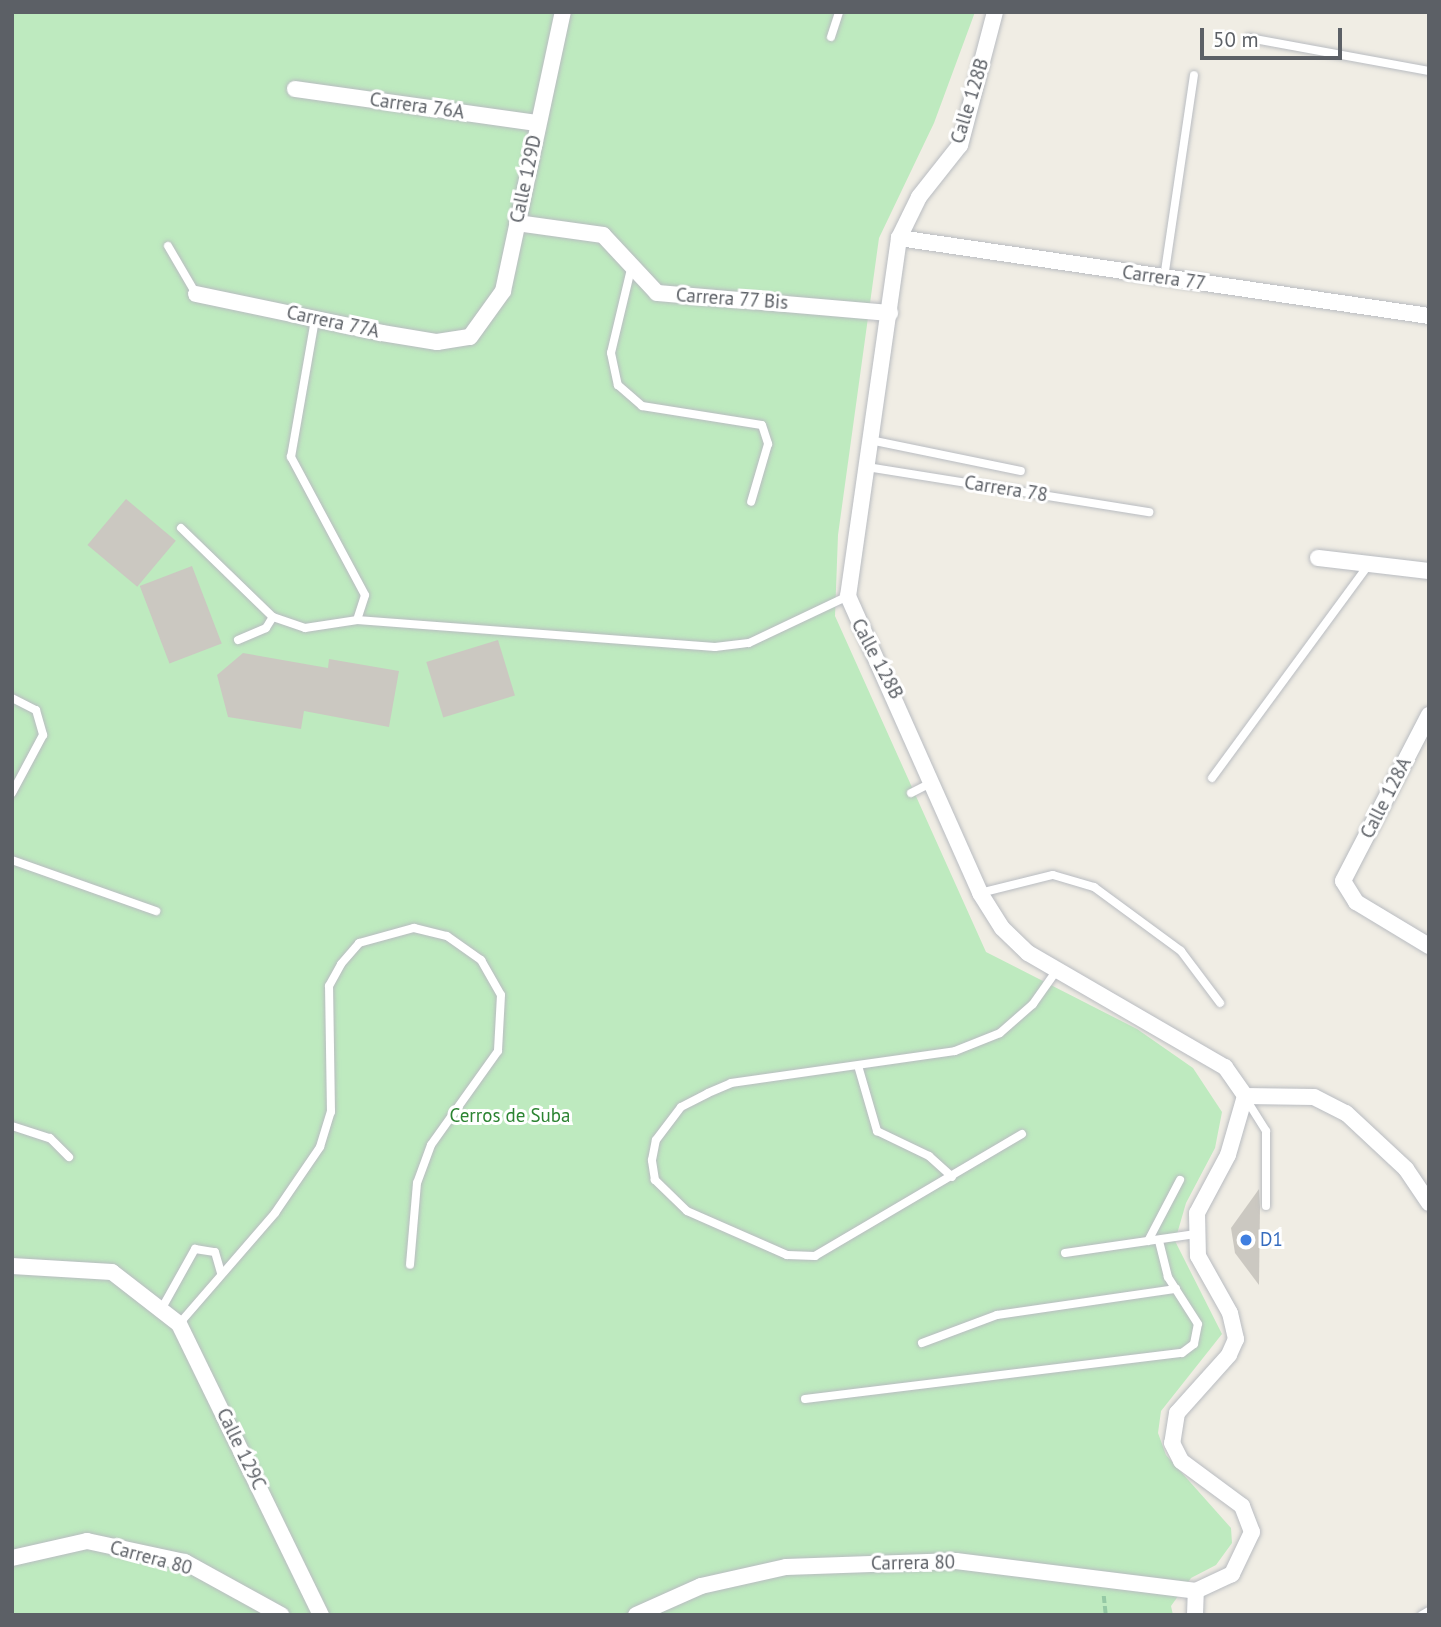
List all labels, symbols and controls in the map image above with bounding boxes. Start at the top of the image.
scale bar [1203,14,1345,58]
text: 50 m [1213,26,1259,53]
street label: Calle 128B [946,56,994,146]
street label: Carrera 76A [368,88,466,124]
street label: Calle 129D [506,133,546,225]
street label: Carrera 77 [1121,261,1207,295]
street label: Carrera 77 Bis [675,284,789,314]
street label: Carrera 77A [285,301,381,343]
street label: Carrera 78 [963,471,1049,507]
street label: Calle 128B [846,615,908,703]
street label: Calle 128A [1356,754,1416,842]
park label: Cerros de Suba [450,1105,570,1127]
place label: D1 [1260,1229,1283,1251]
marker: D1 [1238,1232,1254,1248]
street label: Calle 129C [212,1405,270,1493]
street label: Carrera 80 [107,1536,195,1580]
street label: Carrera 80 [871,1551,955,1575]

